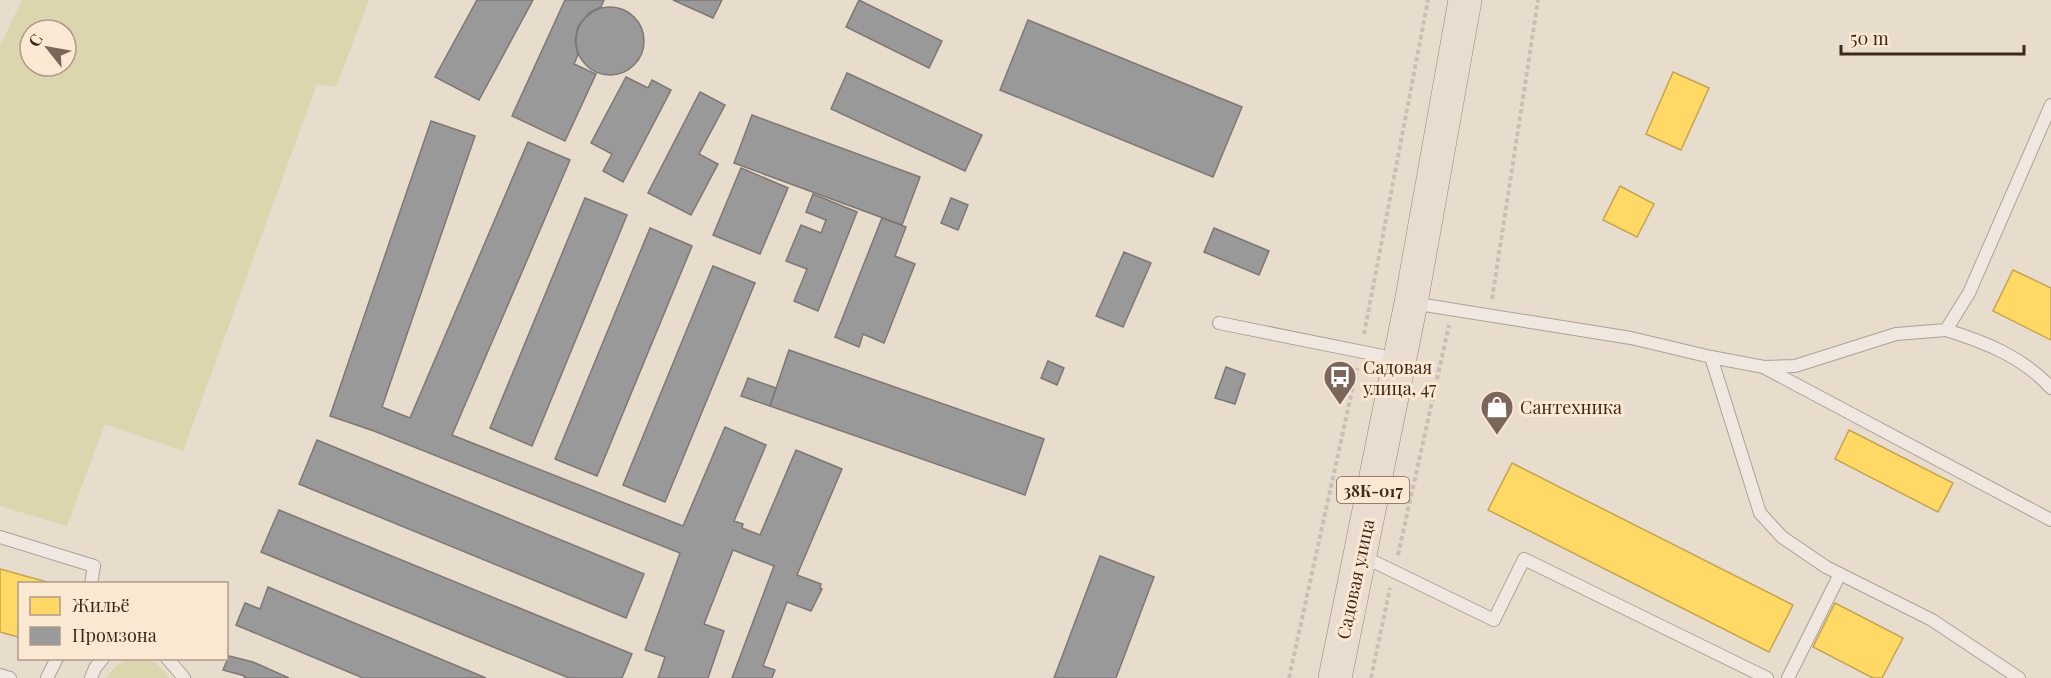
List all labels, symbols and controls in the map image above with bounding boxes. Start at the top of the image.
north arrow [18,18,78,78]
scale bar [1841,18,2024,56]
text: 50 m [1850,26,1889,50]
text: С [23,30,47,50]
place label: Садовая улица, 47 [1362,355,1437,400]
bus stop icon: Садовая улица, 47 [1322,359,1358,406]
shop icon: Сантехника [1479,389,1515,436]
place label: Сантехника [1520,395,1622,419]
road number: 38К-017 [1337,477,1409,503]
street label: Садовая улица [1331,517,1379,641]
legend [18,582,228,660]
text: Жильё [72,593,130,617]
text: Промзона [72,623,157,647]

